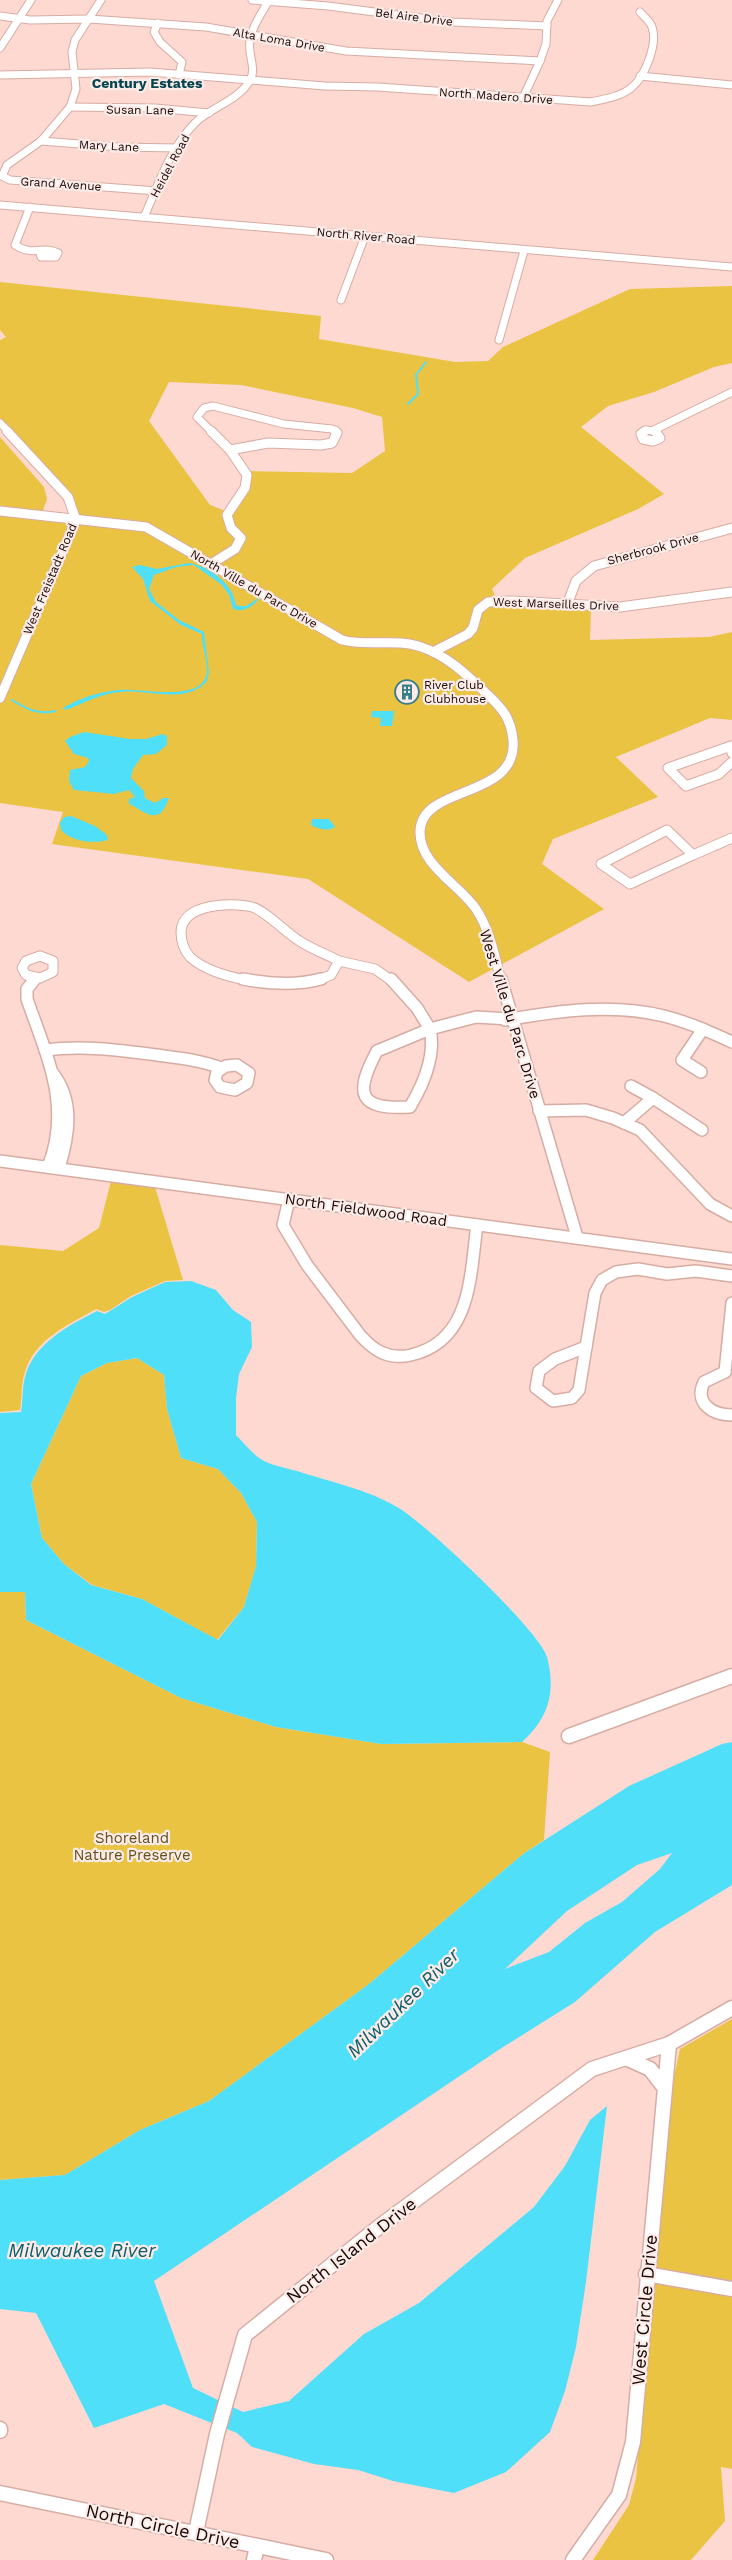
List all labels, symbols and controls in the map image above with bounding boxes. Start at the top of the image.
street label: Bel Aire Drive [374,5,454,29]
street label: Alta Loma Drive [232,25,326,55]
district label: Century Estates [92,75,203,91]
street label: North Madero Drive [439,85,554,107]
street label: Susan Lane [106,102,174,118]
street label: Heidel Road [147,132,193,200]
street label: Mary Lane [79,137,139,155]
street label: Grand Avenue [20,174,102,194]
street label: North River Road [316,225,416,247]
street label: West Freistadt Road [20,521,80,637]
street label: Sherbrook Drive [606,530,700,568]
street label: North Ville du Parc Drive [188,547,320,631]
street label: West Marseilles Drive [493,595,619,613]
place label: River Club Clubhouse [424,678,486,706]
building icon: River Club Clubhouse [394,679,420,705]
street label: West Ville du Parc Drive [476,927,544,1101]
street label: North Fieldwood Road [284,1190,448,1230]
park label: Shoreland Nature Preserve [73,1829,191,1864]
water label: Milwaukee River [342,1943,464,2062]
street label: North Island Drive [282,2193,420,2307]
street label: West Circle Drive [627,2234,661,2386]
water label: Milwaukee River [8,2239,156,2262]
street label: North Circle Drive [84,2499,242,2553]

